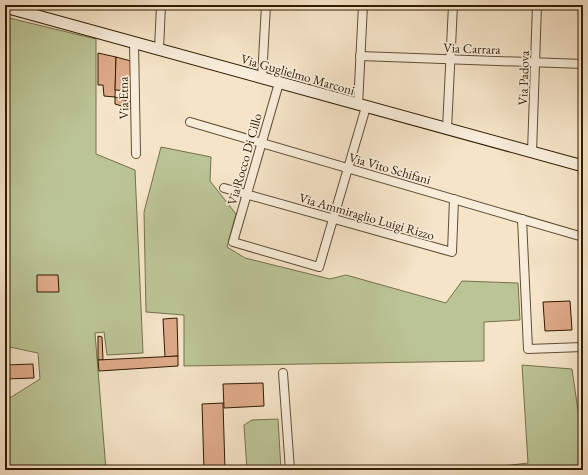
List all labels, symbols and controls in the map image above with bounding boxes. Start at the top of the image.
street label: Via Carrara [443,39,502,58]
street label: Via Guglielmo Marconi [239,50,357,99]
street label: Via Padova [514,50,533,106]
street label: Via Etna [115,76,132,119]
street label: Via Rocco Di Cillo [223,111,266,207]
street label: Via Vito Schifani [347,149,433,188]
street label: Via Ammiraglio Luigi Rizzo [297,189,437,244]

